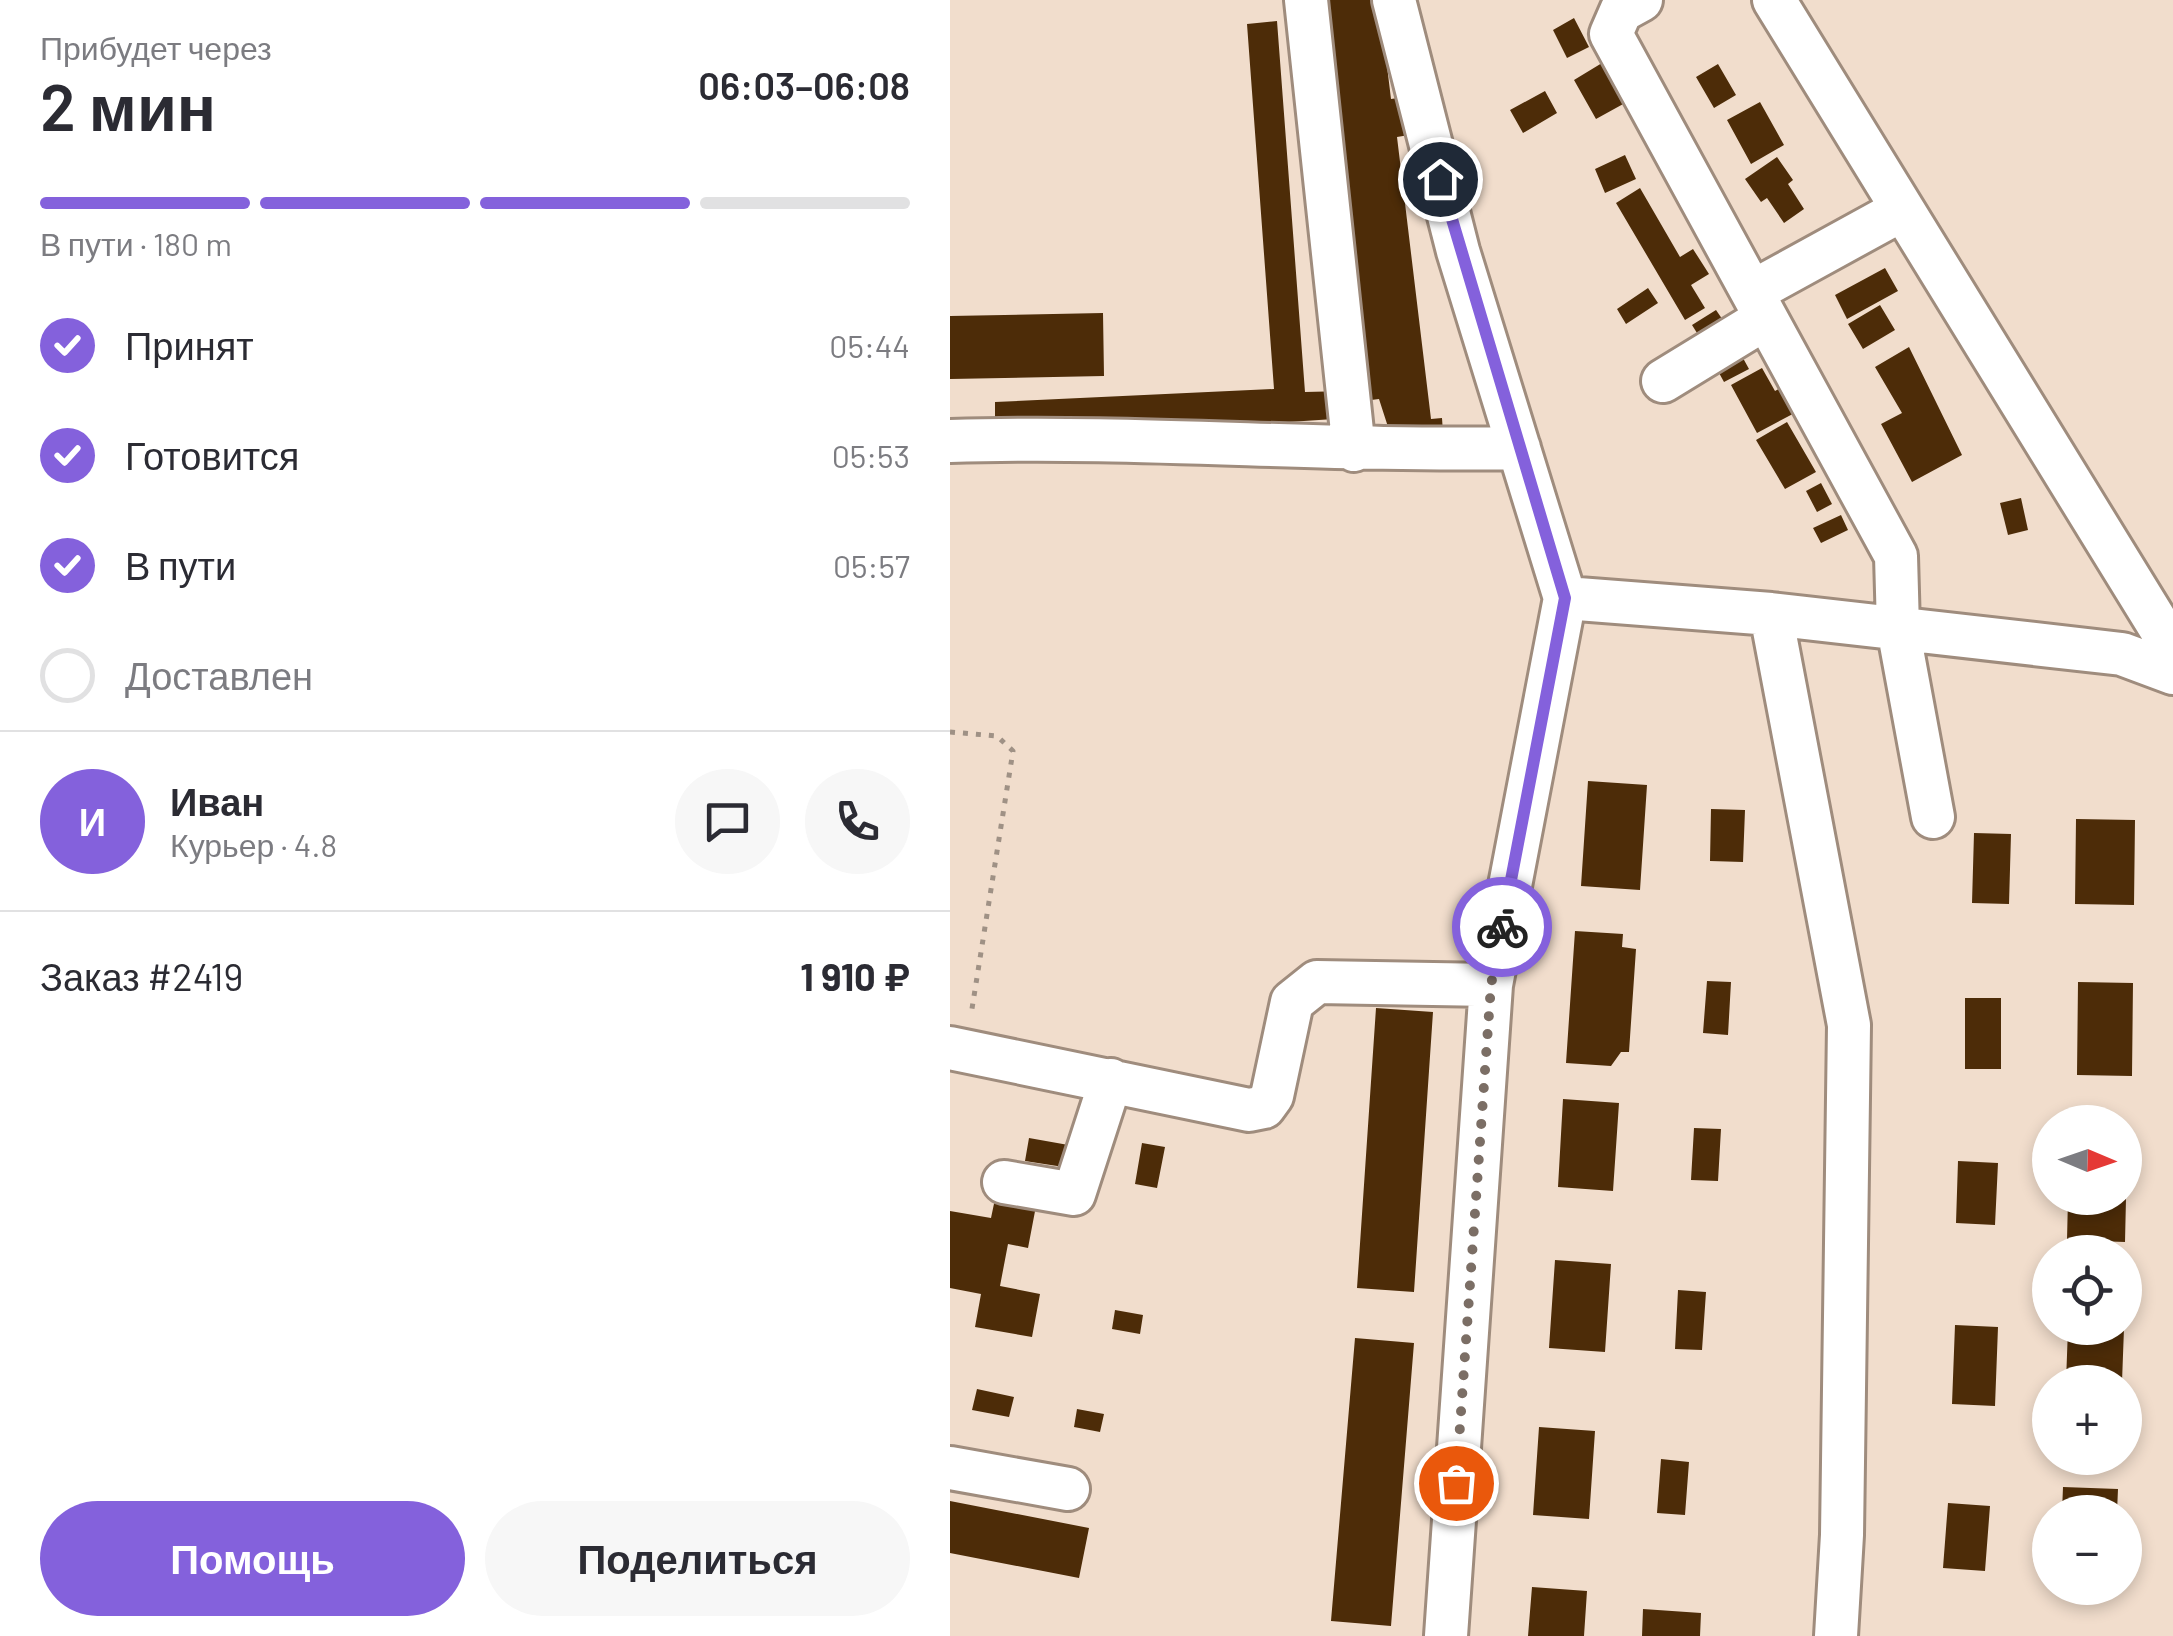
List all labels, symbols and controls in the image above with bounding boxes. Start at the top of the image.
text: Прибудет через [40,28,272,66]
text: 06:03–06:08 [698,62,910,108]
text: 2 мин [40,66,216,144]
pin [1398,137,1483,222]
icon: home [1413,152,1468,207]
text: В пути · 180 m [40,224,232,262]
icon: check [40,318,95,373]
text: Принят [125,322,254,368]
text: 05:44 [829,326,910,364]
icon: check [40,428,95,483]
text: Готовится [125,432,299,478]
text: 05:53 [832,436,910,474]
icon: check [40,538,95,593]
text: В пути [125,542,236,588]
text: 05:57 [833,546,910,584]
text: Доставлен [125,652,313,698]
button: chat [675,769,780,874]
button: phone [805,769,910,874]
text: Иван [170,778,264,824]
text: И [79,798,106,844]
text: Курьер · 4.8 [170,825,337,863]
courier [1452,877,1552,977]
icon: bike [1475,900,1530,955]
text: Заказ #2419 [40,953,243,999]
text: 1 910 ₽ [800,953,910,999]
north arrow [2032,1105,2142,1215]
map controls [2032,1105,2142,1605]
button: locate [2032,1235,2142,1345]
button: + [2032,1365,2142,1475]
pin [1414,1441,1499,1526]
icon: bag [1429,1456,1484,1511]
button: − [2032,1495,2142,1605]
button: Помощь [40,1501,465,1616]
button: Поделиться [485,1501,910,1616]

